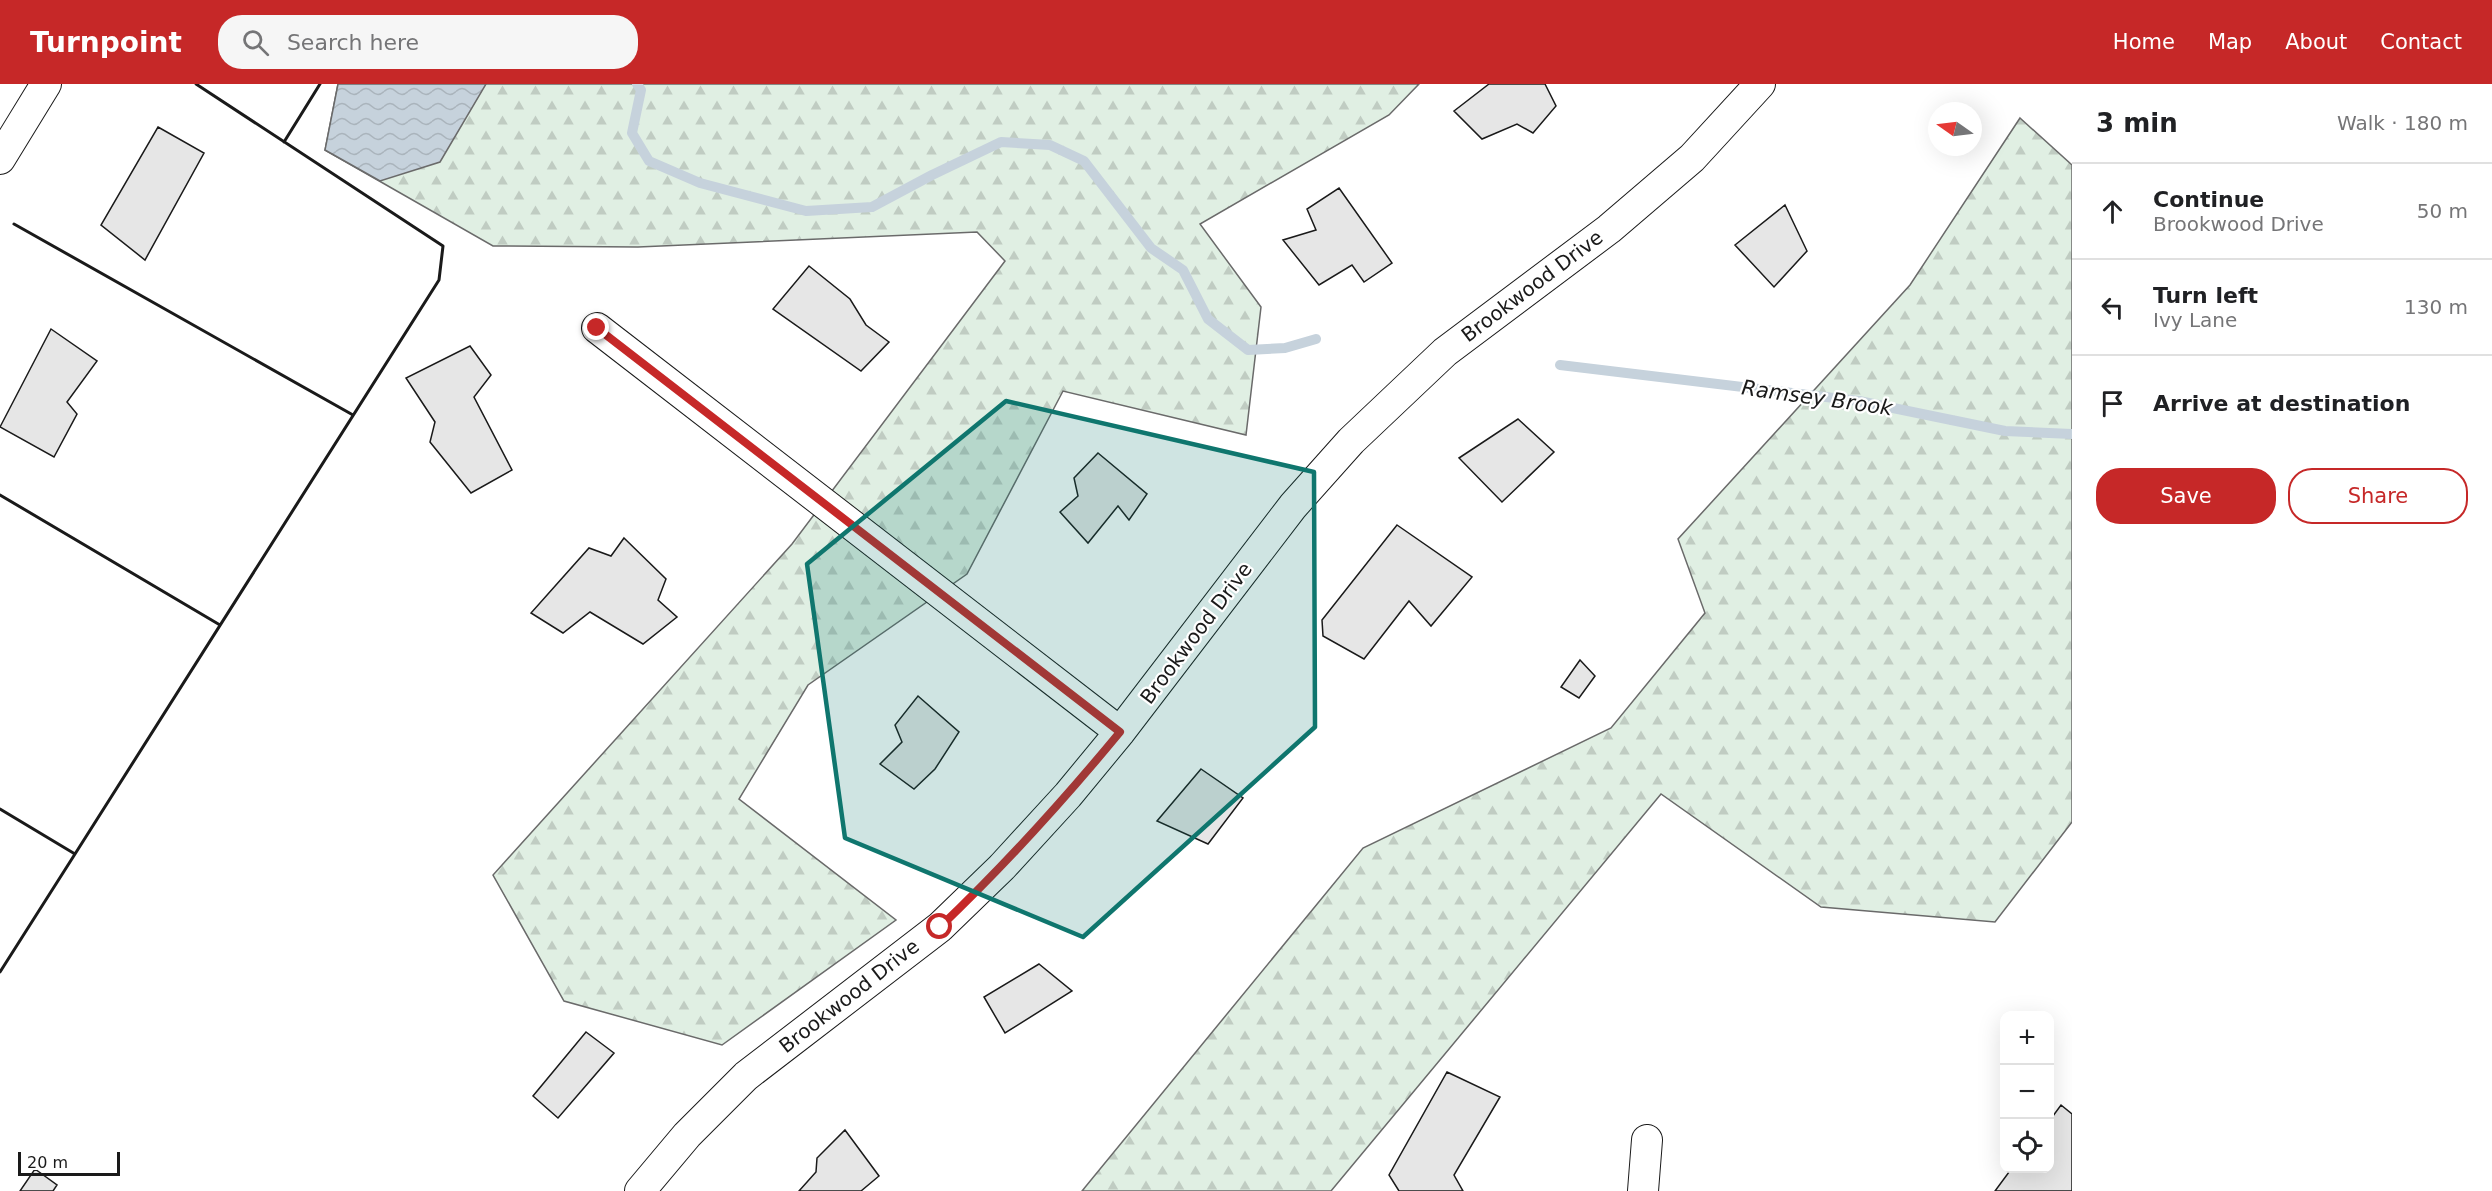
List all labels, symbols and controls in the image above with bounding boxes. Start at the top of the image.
search box [218,15,638,69]
text: Turnpoint [30,26,182,59]
icon: search [239,26,272,59]
text: Search here [287,30,419,55]
text: Home [2113,30,2175,54]
text: Map [2208,30,2252,54]
text: About [2285,30,2347,54]
text: Contact [2380,30,2462,54]
north arrow [1928,102,1982,156]
text: 3 min [2096,108,2178,138]
text: Walk · 180 m [2337,111,2468,135]
text: Continue [2153,187,2264,212]
icon: ahead [2096,195,2129,228]
text: 50 m [2417,199,2468,223]
text: Brookwood Drive [2153,212,2324,236]
street label: Brookwood Drive [1457,225,1607,347]
text: Turn left [2153,283,2258,308]
icon: left [2096,291,2129,324]
text: 130 m [2404,295,2468,319]
text: Ivy Lane [2153,308,2237,332]
route end [583,314,609,340]
water label: Ramsey Brook [1740,376,1895,421]
icon: arrive [2096,387,2129,420]
text: Arrive at destination [2153,391,2410,416]
button: Save [2096,468,2276,524]
button: Share [2288,468,2468,524]
street label: Brookwood Drive [1135,558,1257,708]
route start [926,913,952,939]
street label: Brookwood Drive [774,934,924,1058]
map controls [2000,1011,2054,1173]
button: + [2000,1011,2054,1065]
button: − [2000,1065,2054,1119]
button: locate [2000,1119,2054,1173]
scale bar [18,1149,120,1176]
text: 20 m [27,1153,68,1172]

